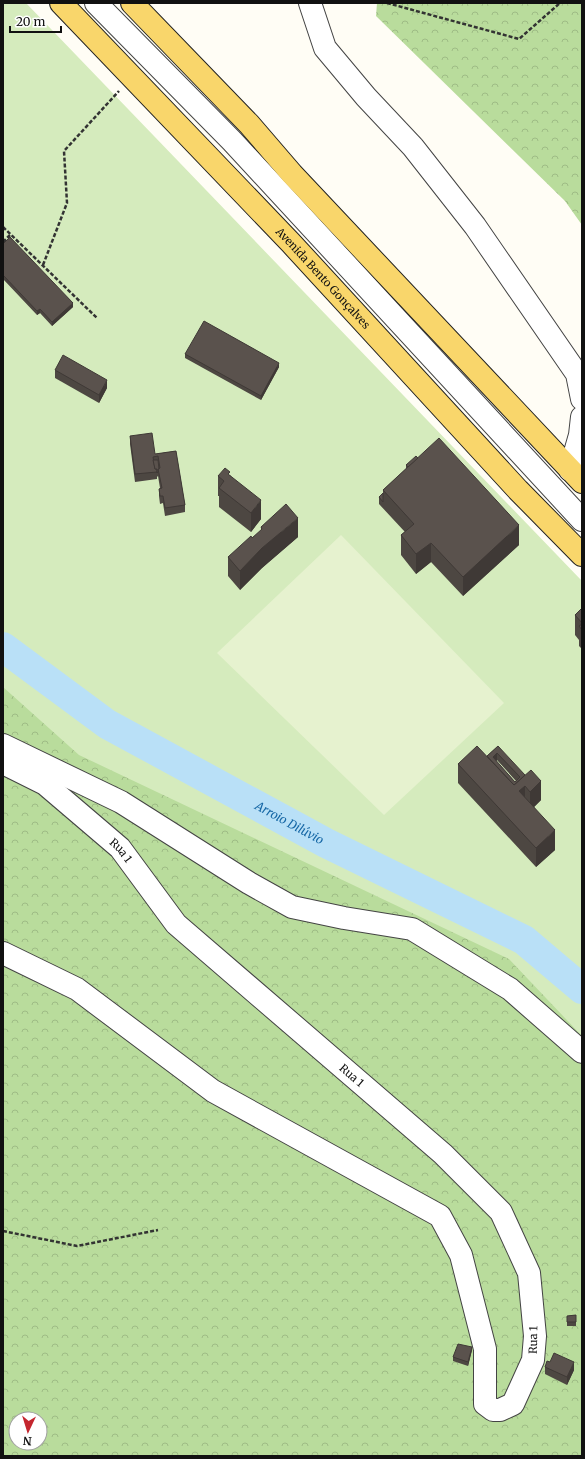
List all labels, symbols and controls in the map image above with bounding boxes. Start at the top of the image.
scale bar [10,8,61,34]
text: 20 m [16,14,45,29]
street label: Avenida Bento Gonçalves [272,224,373,332]
water label: Arroio Dilúvio [252,798,327,847]
street label: Rua 1 [107,835,135,865]
street label: Rua 1 [337,1061,367,1090]
street label: Rua 1 [526,1326,540,1354]
north arrow [8,1411,48,1451]
text: N [22,1434,32,1448]

